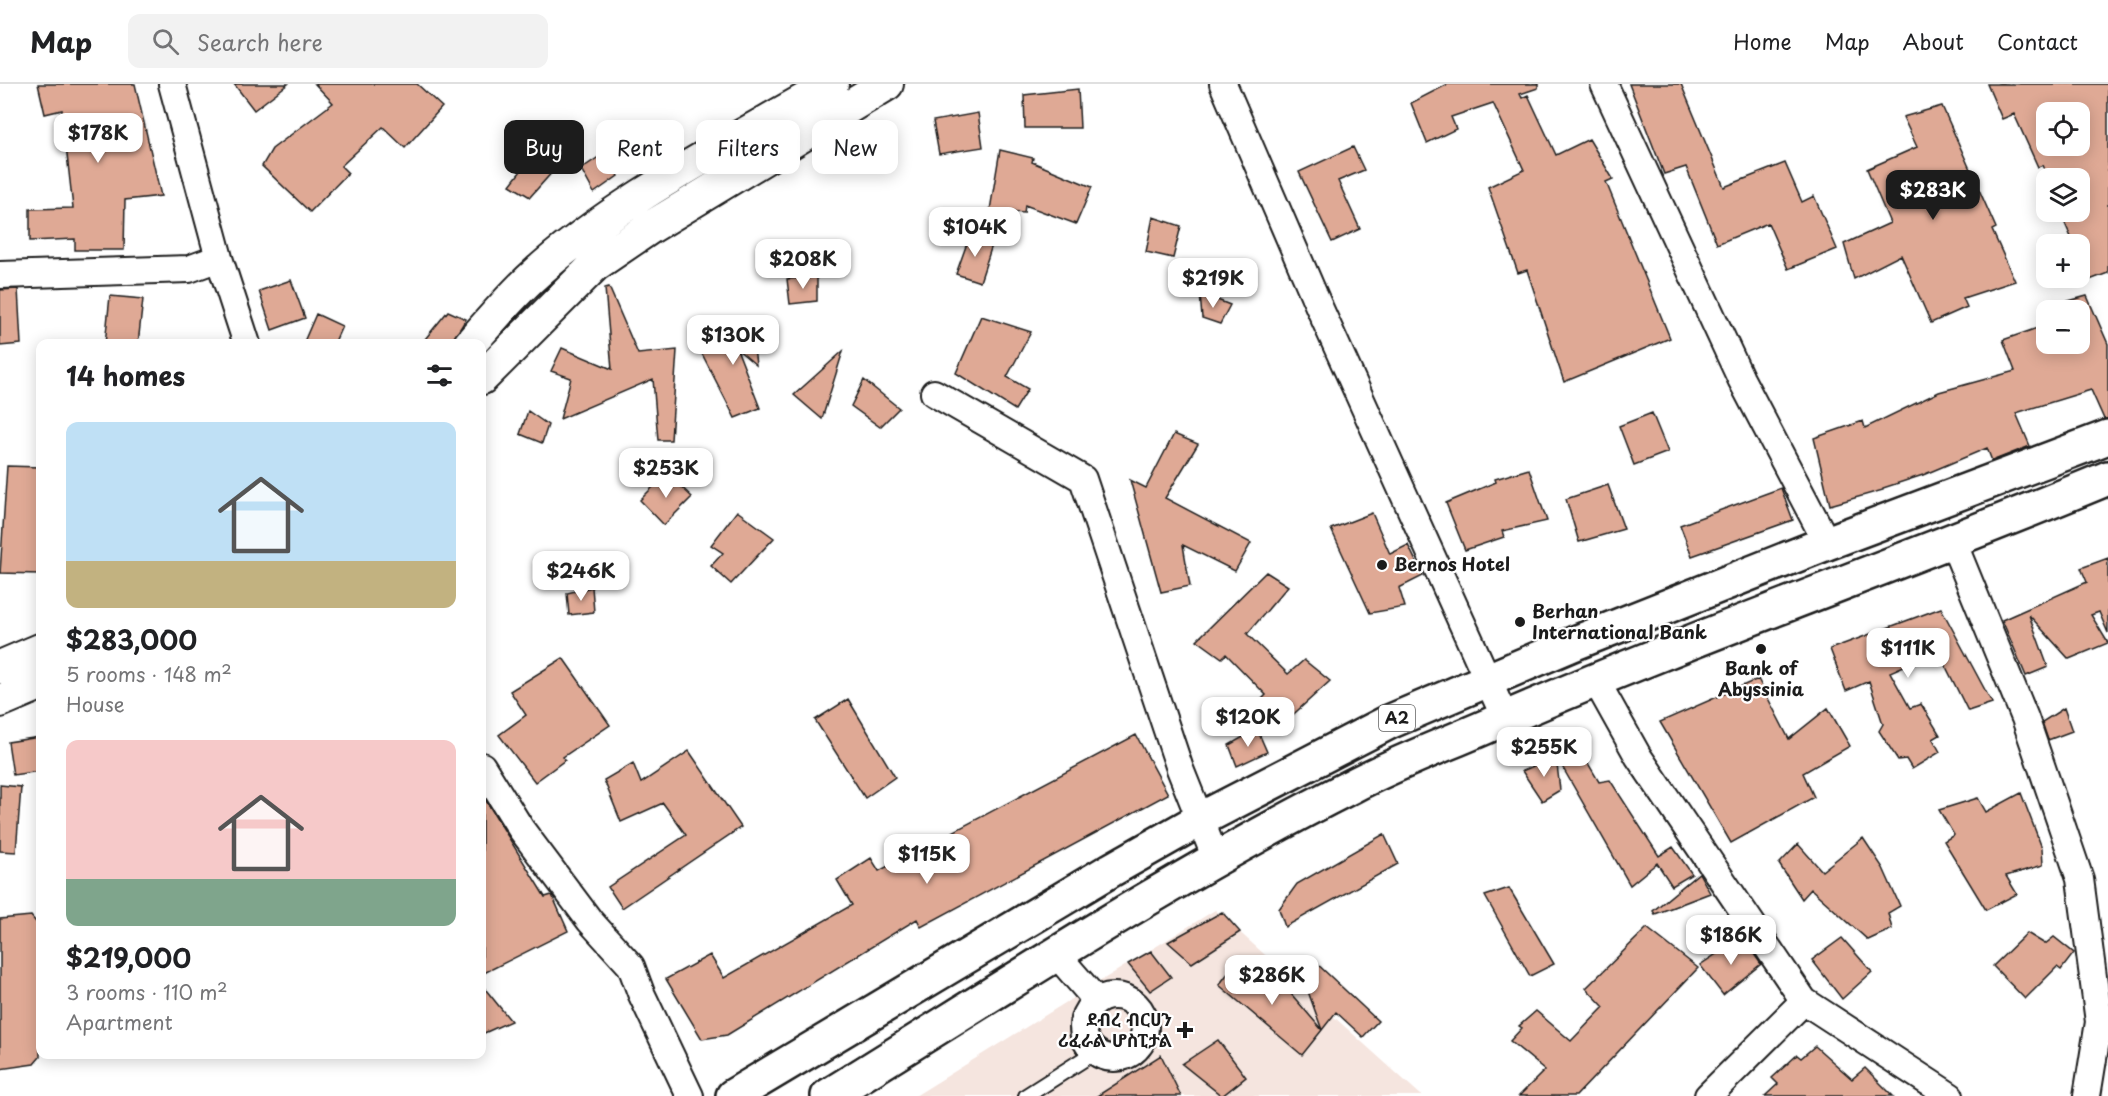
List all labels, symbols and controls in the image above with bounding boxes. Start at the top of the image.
search box [128,14,548,68]
text: Map [30,20,92,63]
icon: search [149,25,182,58]
text: Search here [197,25,323,58]
text: Home [1733,25,1792,57]
text: Map [1825,25,1870,57]
text: About [1903,25,1964,57]
text: Contact [1997,25,2078,57]
map controls [2036,102,2090,354]
button: locate [2036,102,2090,156]
pin: $178K [56,113,140,164]
text: $178K [68,117,128,147]
chip: Buy [504,120,584,174]
chip: Rent [596,120,684,174]
chip: Filters [696,120,800,174]
chip: New [812,120,898,174]
button: layers [2036,168,2090,222]
pin: $283K [1891,170,1975,221]
text: $283K [1900,174,1966,204]
pin: $104K [933,207,1017,258]
text: $104K [943,211,1007,241]
button: + [2036,234,2090,288]
pin: $208K [761,239,845,290]
text: $208K [769,243,837,273]
pin: $219K [1171,258,1255,309]
text: $219K [1182,262,1244,292]
button: − [2036,300,2090,354]
pin: $130K [691,315,775,366]
text: $130K [701,319,765,349]
text: 14 homes [66,356,185,395]
icon: filters [423,359,456,392]
pin: $253K [624,448,708,499]
text: $253K [633,452,699,482]
icon: home [207,461,315,569]
place label: Bernos Hotel [1394,550,1510,577]
pin: $246K [539,551,623,602]
text: $246K [546,555,616,585]
marker: Bernos Hotel [1375,558,1389,572]
place label: Berhan International Bank [1532,597,1707,645]
marker: Berhan International Bank [1513,615,1527,629]
text: $283,000 [66,620,197,659]
pin: $111K [1866,628,1950,679]
text: $111K [1880,632,1936,662]
marker: Bank of Abyssinia [1754,642,1768,656]
place label: Bank of Abyssinia [1718,654,1805,702]
text: 5 rooms · 148 m² [66,659,232,689]
text: House [66,689,125,719]
pin: $120K [1206,697,1290,748]
text: $120K [1215,701,1281,731]
road number: A2 [1379,705,1415,731]
pin: $255K [1502,727,1586,778]
text: $255K [1511,731,1577,761]
icon: home [207,779,315,887]
pin: $115K [885,834,969,885]
text: $115K [898,838,956,868]
pin: $186K [1689,915,1773,966]
text: $186K [1700,919,1762,949]
text: $219,000 [66,938,191,977]
pin: $286K [1230,955,1314,1006]
text: $286K [1239,959,1305,989]
text: 3 rooms · 110 m² [66,977,228,1007]
place label: ደብረ ብርሀን ሪፈራል ሆስፒታል [1058,1005,1172,1053]
text: Apartment [66,1007,173,1037]
marker: ደብረ ብርሀን ሪፈራል ሆስፒታል [1176,1021,1194,1039]

